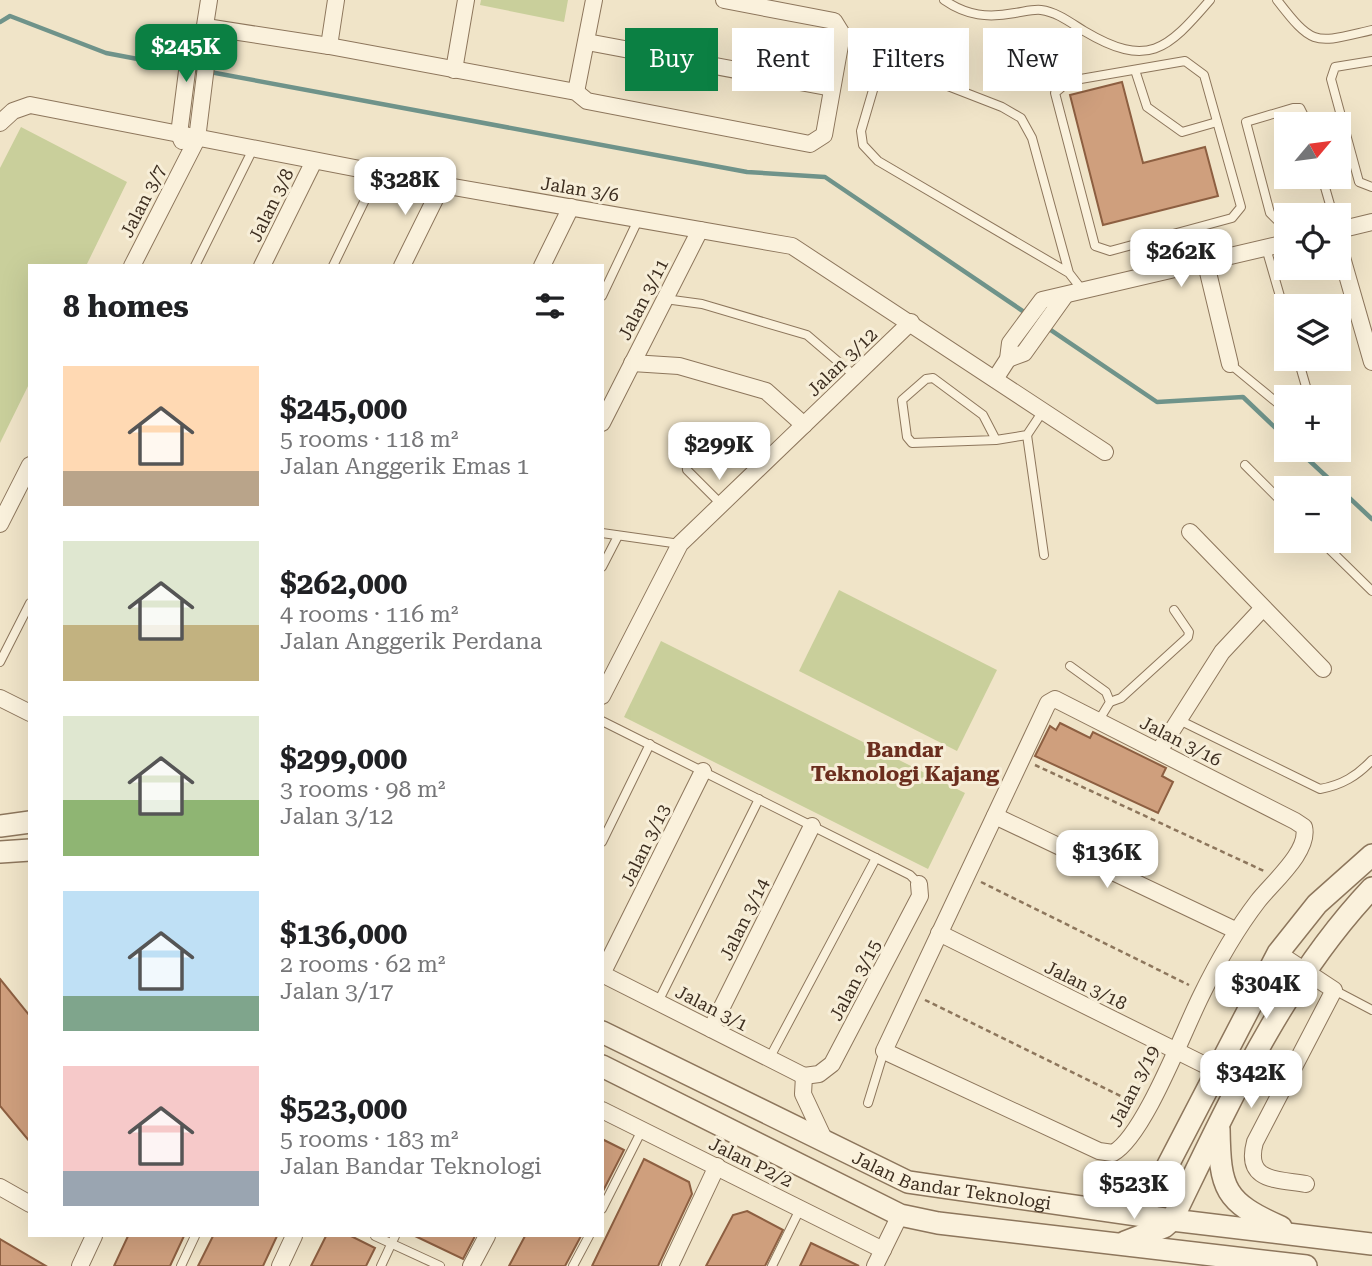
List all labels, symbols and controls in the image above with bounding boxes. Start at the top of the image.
pin: $245K [137,24,235,84]
chip: Buy [625,28,718,91]
chip: Rent [732,28,834,91]
chip: Filters [848,28,969,91]
chip: New [983,28,1082,91]
text: $245K [151,33,221,60]
north arrow [1274,112,1351,189]
map controls [1274,112,1351,553]
pin: $328K [356,158,454,217]
street label: Jalan 3/7 [116,161,170,241]
street label: Jalan 3/8 [244,165,298,245]
text: $328K [370,166,440,193]
street label: Jalan 3/6 [539,172,621,206]
button: locate [1274,203,1351,280]
pin: $262K [1132,230,1230,289]
text: $262K [1146,238,1216,265]
street label: Jalan 3/11 [613,255,673,343]
icon: filters [531,287,569,325]
text: 8 homes [63,289,189,324]
button: layers [1274,294,1351,371]
street label: Jalan 3/12 [803,324,881,400]
button: + [1274,385,1351,462]
text: $245,000 [280,391,407,426]
icon: home [119,394,203,478]
pin: $299K [670,422,768,482]
text: 5 rooms · 118 m² [280,426,458,453]
text: $299K [684,431,754,458]
text: Jalan Anggerik Emas 1 [280,453,529,480]
button: − [1274,476,1351,553]
text: $262,000 [280,566,407,601]
icon: home [119,569,203,653]
text: 4 rooms · 116 m² [280,601,458,628]
text: Jalan Anggerik Perdana [280,628,542,655]
street label: Jalan 3/16 [1137,711,1225,771]
district label: Bandar Teknologi Kajang [811,738,999,786]
text: $299,000 [280,741,407,776]
icon: home [119,744,203,828]
text: 3 rooms · 98 m² [280,776,446,803]
street label: Jalan 3/13 [616,801,674,889]
text: Jalan 3/12 [280,803,393,830]
pin: $136K [1058,830,1156,890]
text: $136K [1072,839,1142,866]
street label: Jalan 3/14 [715,875,773,963]
text: $136,000 [280,916,407,951]
icon: home [119,919,203,1003]
street label: Jalan 3/15 [825,936,885,1024]
text: 2 rooms · 62 m² [280,951,446,978]
street label: Jalan 3/18 [1042,956,1130,1014]
pin: $304K [1217,962,1315,1021]
text: $304K [1231,970,1301,997]
text: Jalan 3/17 [280,978,393,1005]
street label: Jalan 3/1 [672,981,752,1035]
street label: Jalan 3/19 [1104,1042,1164,1130]
pin: $342K [1202,1050,1300,1110]
text: $342K [1216,1059,1286,1086]
text: $523,000 [280,1091,407,1126]
icon: home [119,1094,203,1178]
text: 5 rooms · 183 m² [280,1126,458,1153]
street label: Jalan P2/2 [706,1133,796,1191]
street label: Jalan Bandar Teknologi [849,1146,1053,1213]
text: Jalan Bandar Teknologi [280,1153,542,1180]
pin: $523K [1085,1162,1183,1221]
text: $523K [1099,1170,1169,1197]

